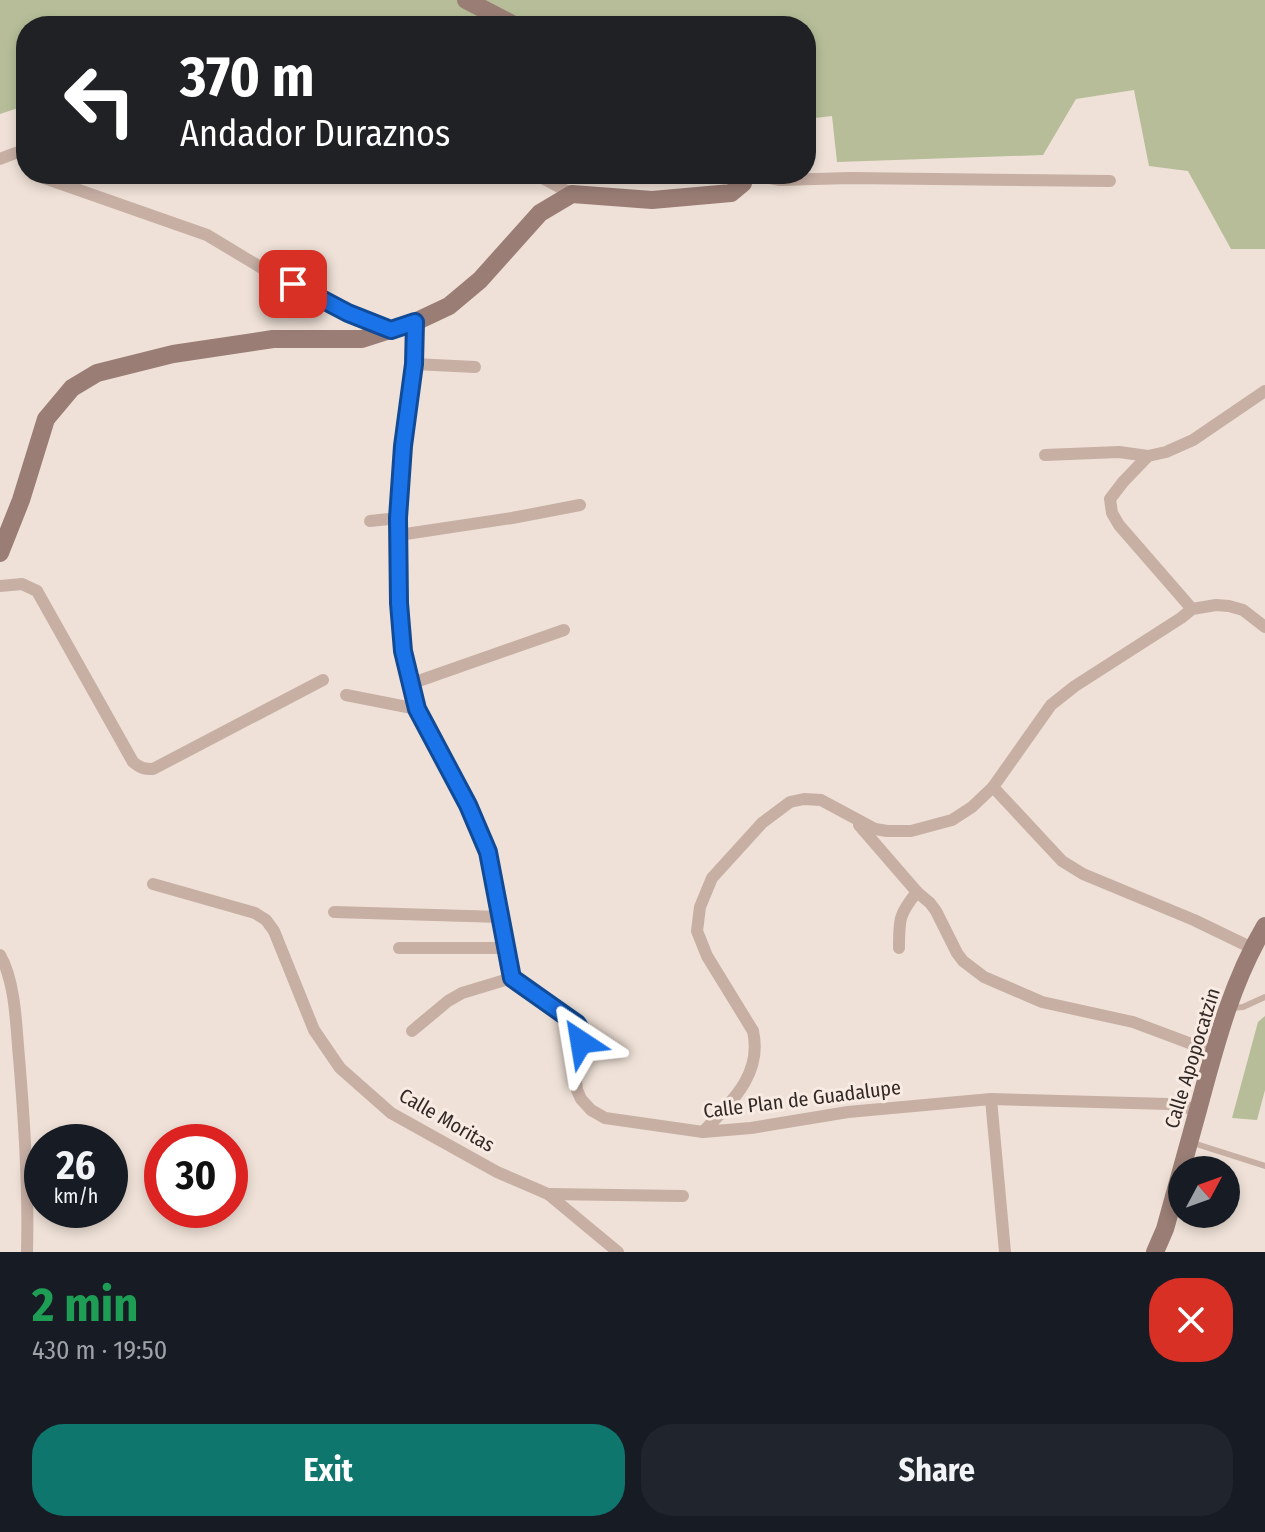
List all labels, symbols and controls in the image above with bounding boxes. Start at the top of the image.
text: 370 m [180,44,315,111]
icon: left [48,48,152,152]
text: Andador Duraznos [180,112,450,156]
pin [259,250,327,318]
icon: arrive [271,262,315,306]
street label: Calle Apopocatzin [1159,985,1225,1131]
position arrow [539,1000,623,1084]
street label: Calle Plan de Guadalupe [702,1075,902,1123]
street label: Calle Moritas [395,1083,499,1157]
speed limit sign: 30 [144,1124,248,1228]
text: 26 [56,1142,96,1190]
north arrow [1168,1156,1240,1228]
map controls [1168,1156,1240,1228]
text: km/h [54,1184,98,1208]
text: 2 min [32,1276,138,1334]
button: close [1149,1278,1233,1362]
text: 430 m · 19:50 [32,1335,167,1366]
button: Exit [32,1424,625,1516]
button: Share [641,1424,1233,1516]

